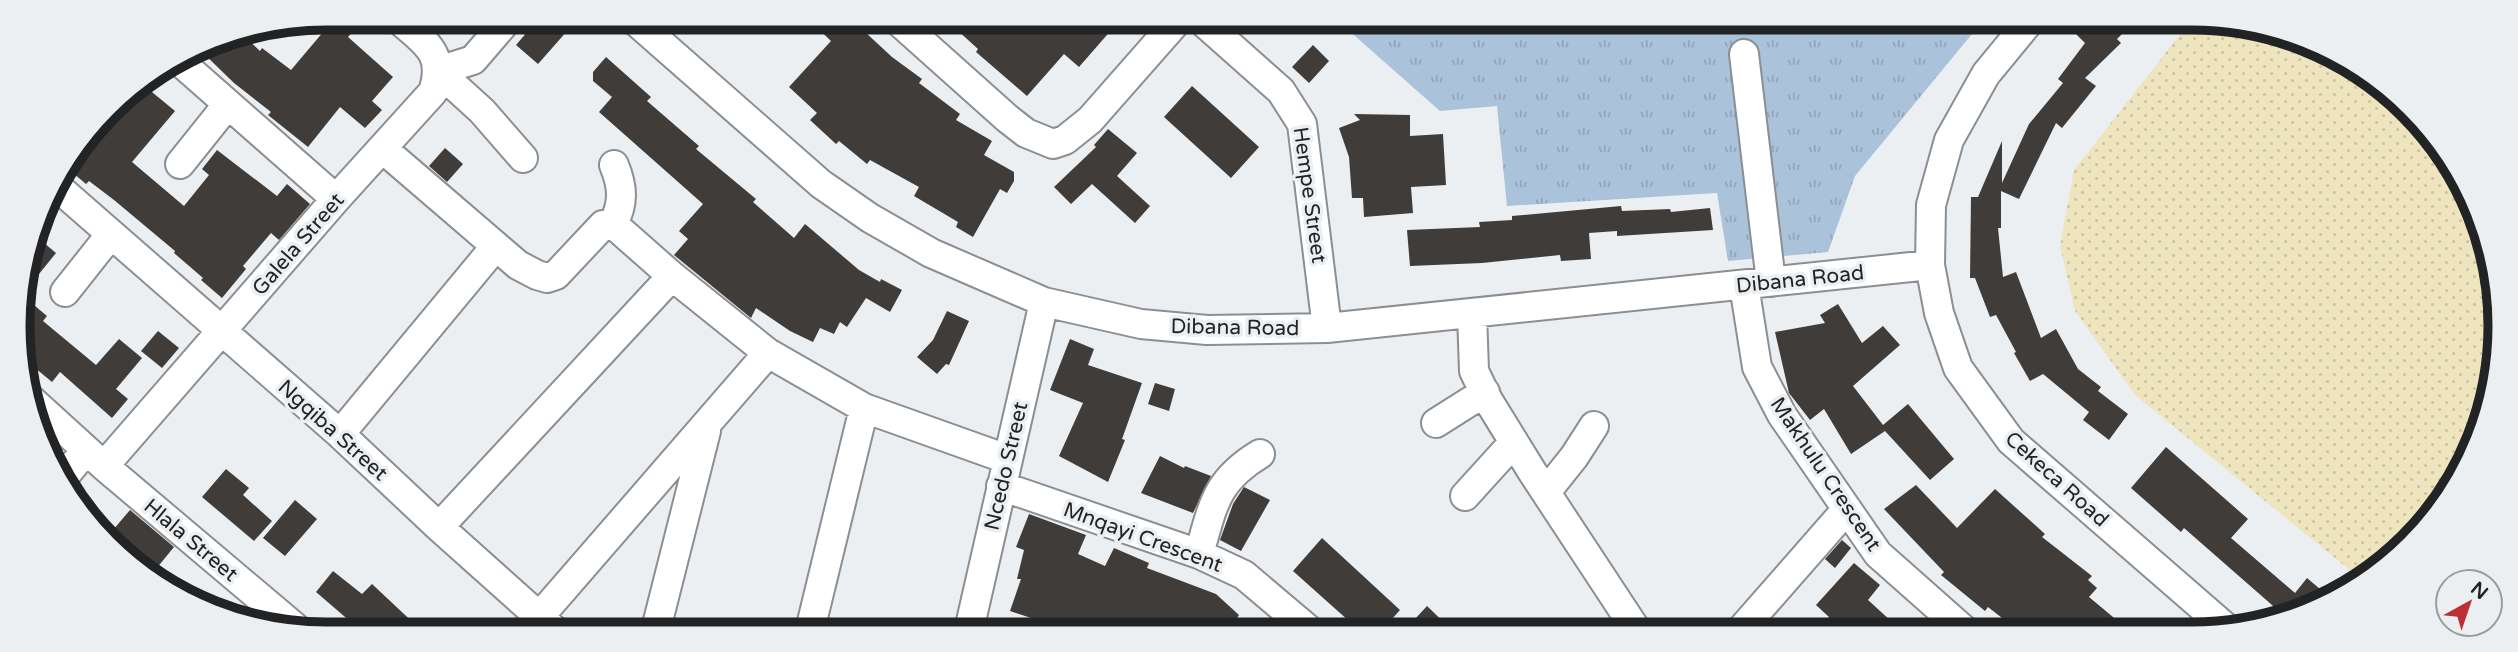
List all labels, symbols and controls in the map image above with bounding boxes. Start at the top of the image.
street label: Hempe Street [1288,125,1331,265]
street label: Galela Street [247,188,350,301]
street label: Dibana Road [1735,260,1865,299]
street label: Dibana Road [1170,314,1300,341]
street label: Ngqiba Street [273,375,393,486]
street label: Makhulu Crescent [1765,393,1886,556]
street label: Ncedo Street [980,399,1033,533]
street label: Cekeca Road [2000,426,2114,532]
street label: Hlala Street [139,494,243,587]
street label: Mnqayi Crescent [1060,497,1226,578]
north arrow [2434,568,2504,638]
text: N [2466,577,2492,604]

